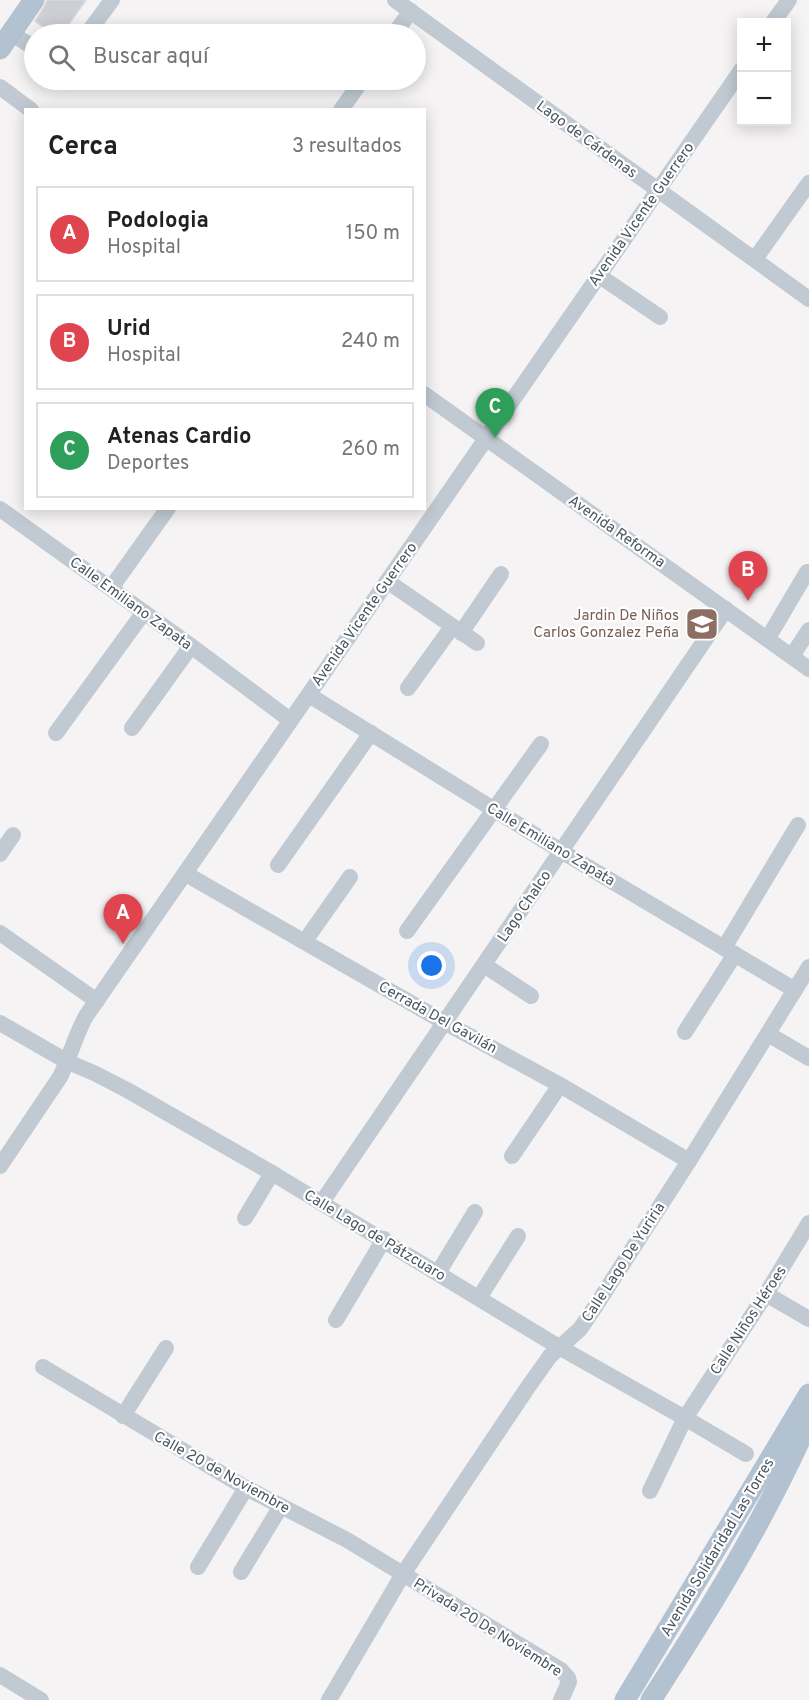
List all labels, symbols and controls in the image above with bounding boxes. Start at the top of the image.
map controls [737,18,791,126]
button: + [737,18,791,72]
search box [24,24,426,90]
icon: search [45,41,78,74]
text: Buscar aquí [93,44,209,71]
button: − [737,72,791,126]
street label: Lago de Cárdenas [532,97,640,183]
text: Cerca [48,131,118,164]
text: 3 resultados [292,134,402,160]
street label: Avenida Vicente Guerrero [585,139,699,291]
text: Podologia [107,208,209,235]
text: A [62,221,77,247]
text: 150 m [346,221,400,247]
text: Hospital [107,235,181,261]
text: Urid [107,316,151,343]
text: B [63,329,76,355]
text: 240 m [341,329,400,355]
text: Hospital [107,343,181,369]
pin: C [476,388,514,438]
text: Atenas Cardio [107,424,251,451]
text: C [63,437,76,463]
text: 260 m [341,437,400,463]
text: Deportes [107,451,189,477]
street label: Avenida Reforma [564,492,668,573]
street label: Avenida Vicente Guerrero [308,539,422,691]
pin: B [728,552,768,601]
street label: Calle Emiliano Zapata [65,553,195,655]
school or university icon: Jardin De Niños Carlos Gonzalez Peña [684,606,720,642]
place label: Jardin De Niños Carlos Gonzalez Peña [533,607,679,643]
street label: Calle Emiliano Zapata [483,799,618,891]
street label: Lago Chalco [494,867,556,946]
pin: A [104,894,142,944]
your location [417,951,446,980]
street label: Cerrada Del Gavilán [375,978,500,1059]
street label: Calle Lago de Pátzcuaro [300,1186,449,1286]
street label: Calle Lago De Yuriria [578,1199,670,1326]
street label: Calle Niños Héroes [707,1263,792,1379]
street label: Calle 20 de Noviembre [150,1428,293,1519]
street label: Avenida Solidaridad Las Torres [657,1455,779,1640]
street label: Privada 20 De Noviembre [409,1575,565,1682]

